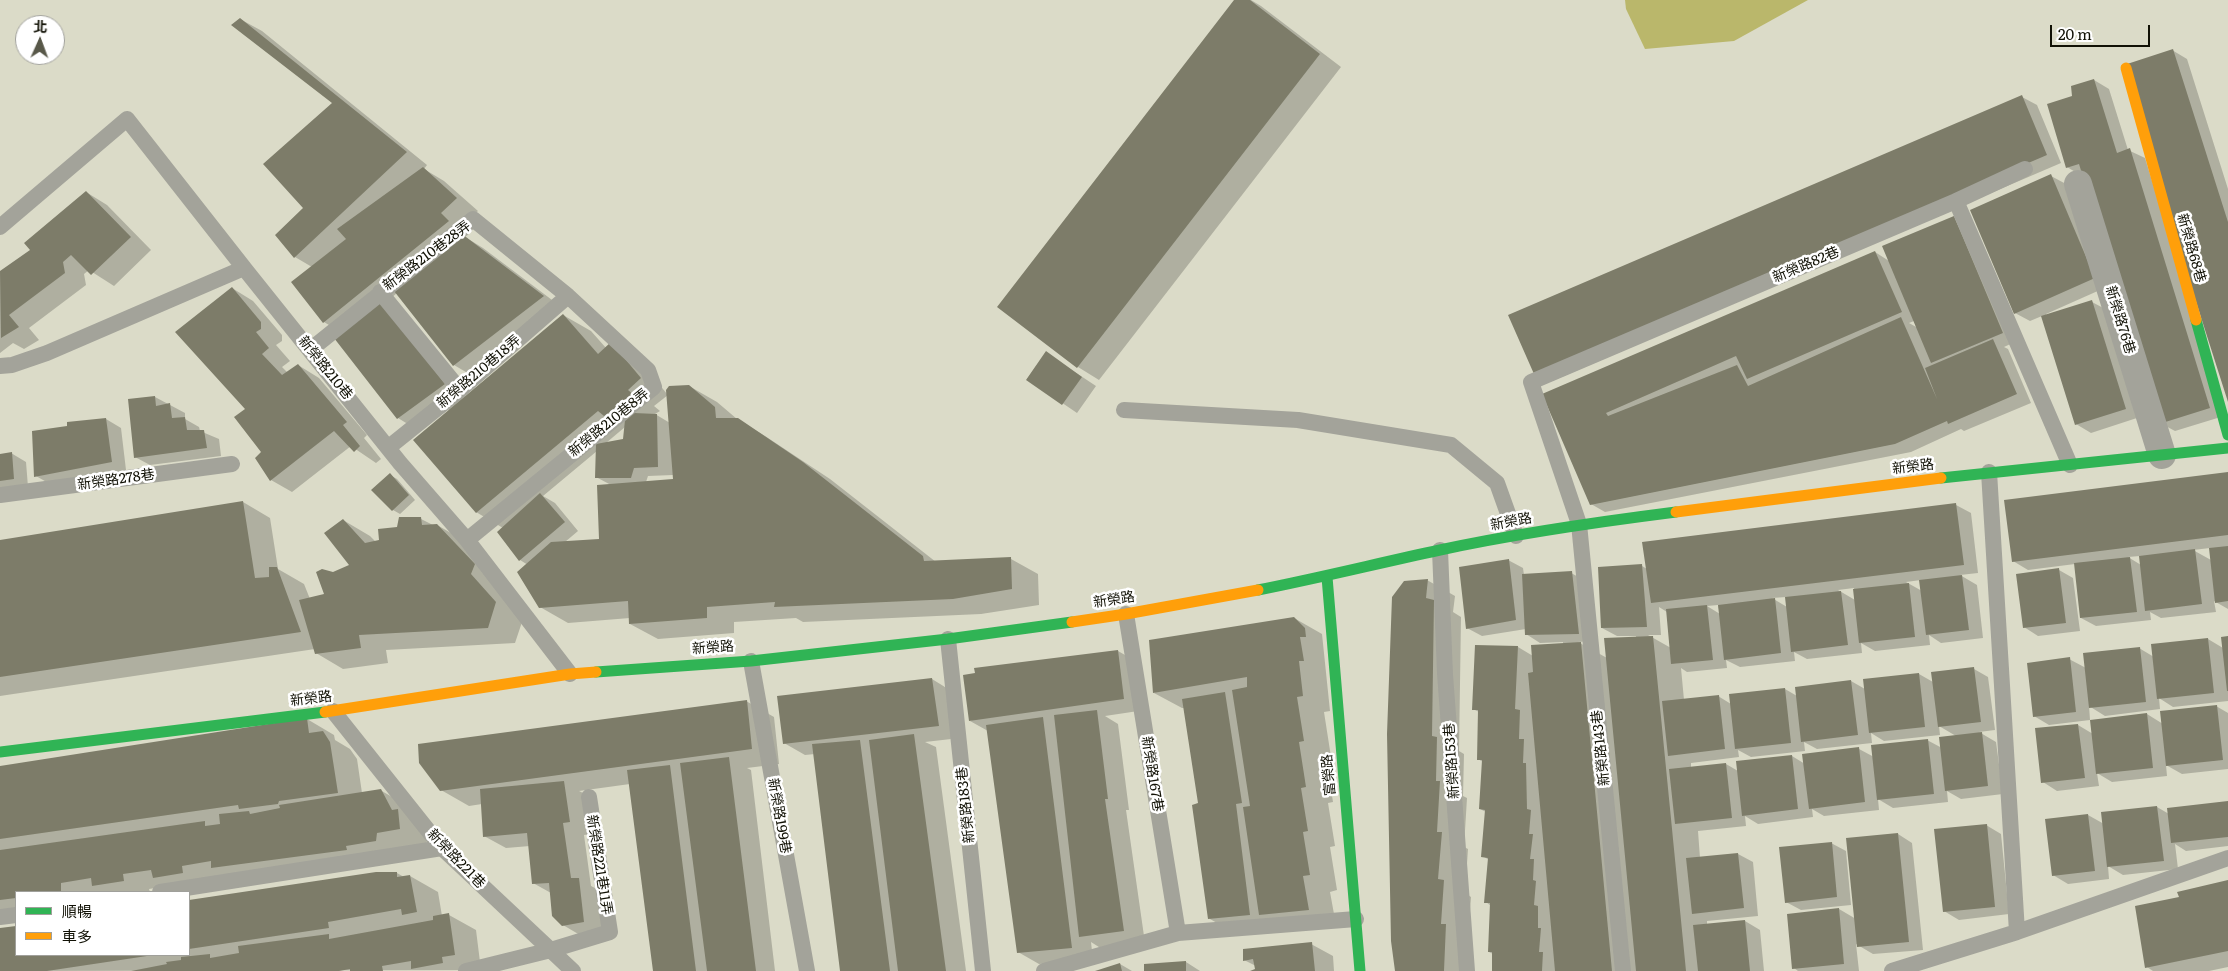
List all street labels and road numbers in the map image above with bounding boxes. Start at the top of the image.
street label: 新榮路68巷 [2173,211,2209,285]
street label: 新榮路210巷28弄 [380,217,474,295]
street label: 新榮路82巷 [1770,243,1842,287]
street label: 新榮路76巷 [2102,284,2138,356]
street label: 新榮路210巷18弄 [434,332,524,412]
street label: 新榮路210巷 [294,333,356,403]
street label: 新榮路210巷8弄 [565,385,653,461]
street label: 新榮路 [1891,456,1935,478]
street label: 新榮路278巷 [76,466,156,494]
street label: 新榮路 [1489,510,1533,534]
street label: 新榮路 [1092,588,1136,612]
street label: 新榮路 [691,638,735,658]
street label: 新榮路 [289,688,333,710]
street label: 新榮路143巷 [1589,709,1613,787]
street label: 新榮路153巷 [1441,722,1463,800]
street label: 新榮路167巷 [1138,735,1166,813]
street label: 富榮路 [1319,753,1339,797]
street label: 新榮路183巷 [954,766,978,844]
street label: 新榮路199巷 [764,777,794,855]
street label: 新榮路221巷11弄 [583,814,615,916]
street label: 新榮路221巷 [424,826,488,892]

